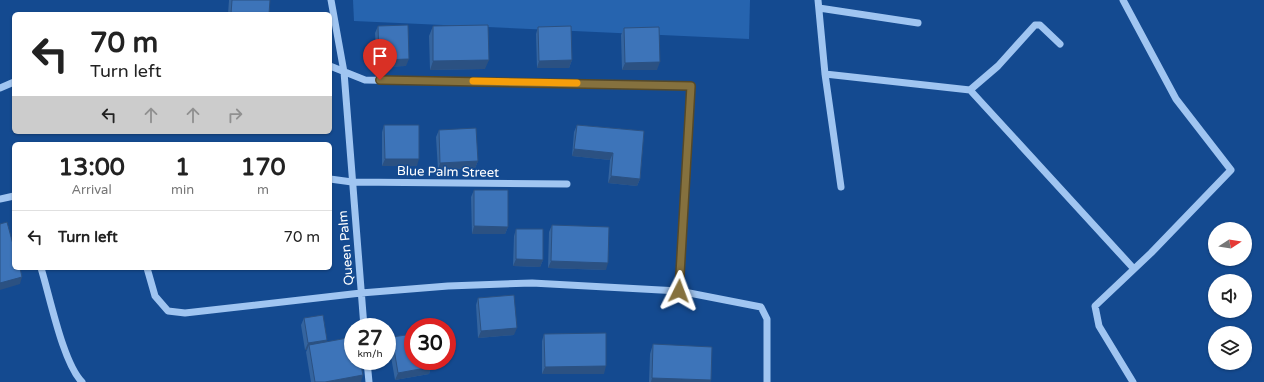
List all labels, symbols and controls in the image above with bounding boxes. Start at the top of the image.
text: 70 m [90,26,158,60]
icon: left [24,28,76,80]
pin [363,39,397,80]
icon: arrive [369,45,391,67]
text: Turn left [90,60,162,82]
icon: left [98,104,120,126]
icon: ahead [140,104,162,126]
icon: ahead [182,104,204,126]
icon: right [224,104,246,126]
text: 13:00 [58,153,125,182]
text: 1 [175,153,190,182]
text: 170 [240,153,286,182]
street label: Blue Palm Street [397,163,499,181]
text: Arrival [71,182,112,198]
text: min [171,182,194,198]
text: m [257,182,269,198]
street label: Queen Palm [335,210,357,286]
north arrow [1208,222,1252,266]
map controls [1208,222,1252,370]
icon: left [24,226,46,248]
text: Turn left [58,228,118,246]
text: 70 m [283,228,320,246]
position arrow [658,270,700,312]
button: sound [1208,274,1252,318]
speed limit sign: 30 [404,318,456,370]
button: layers [1208,326,1252,370]
text: 27 [357,327,383,351]
text: km/h [357,348,383,360]

